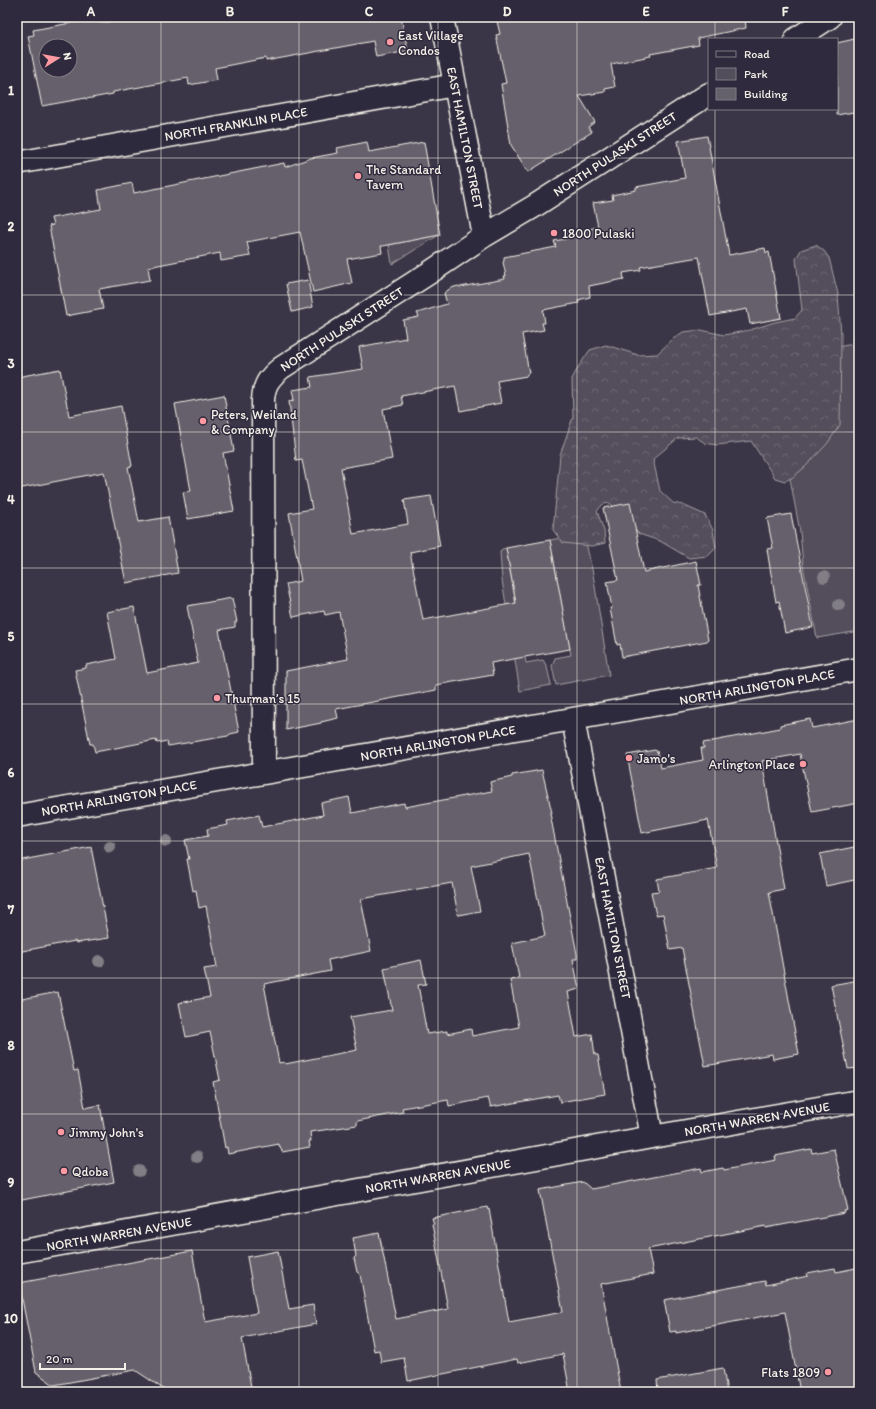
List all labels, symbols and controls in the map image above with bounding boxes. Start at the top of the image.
text: A [86,4,96,19]
text: B [226,4,235,19]
text: C [365,4,374,19]
text: D [503,4,512,19]
text: E [642,4,650,19]
text: F [782,4,789,19]
place label: East Village Condos [398,28,463,58]
marker: East Village Condos [385,37,395,47]
north arrow [38,38,78,78]
legend [708,38,838,110]
text: Road [744,47,770,61]
text: N [60,51,74,61]
street label: EAST HAMILTON STREET [444,66,486,211]
text: Park [744,67,768,81]
text: 1 [8,83,14,98]
text: Building [744,87,788,101]
street label: NORTH FRANKLIN PLACE [163,104,309,144]
street label: NORTH PULASKI STREET [551,108,680,200]
place label: The Standard Tavern [366,162,441,192]
marker: The Standard Tavern [353,171,363,181]
text: 2 [8,219,15,234]
place label: 1800 Pulaski [562,226,635,241]
marker: 1800 Pulaski [549,228,559,238]
street label: NORTH PULASKI STREET [278,283,407,375]
text: 3 [7,356,15,371]
place label: Peters, Weiland & Company [211,407,297,437]
marker: Peters, Weiland & Company [198,416,208,426]
text: 4 [7,492,15,507]
text: 5 [8,629,15,644]
street label: NORTH ARLINGTON PLACE [678,666,836,708]
place label: Thurman’s 15 [225,691,300,706]
marker: Thurman’s 15 [212,693,222,703]
street label: NORTH ARLINGTON PLACE [359,722,517,764]
place label: Jamo's [637,751,676,766]
marker: Jamo's [624,753,634,763]
place label: Arlington Place [709,757,795,772]
marker: Arlington Place [798,759,808,769]
text: 6 [8,765,15,780]
street label: NORTH ARLINGTON PLACE [40,777,198,819]
street label: EAST HAMILTON STREET [592,856,634,1001]
text: 7 [7,902,15,917]
text: 8 [7,1038,15,1053]
street label: NORTH WARREN AVENUE [683,1099,831,1139]
place label: Jimmy John's [69,1125,144,1140]
marker: Jimmy John's [56,1127,66,1137]
street label: NORTH WARREN AVENUE [364,1156,512,1196]
place label: Qdoba [72,1164,109,1179]
marker: Qdoba [59,1166,69,1176]
text: 9 [8,1175,15,1190]
street label: NORTH WARREN AVENUE [45,1214,193,1254]
text: 10 [4,1311,18,1326]
scale bar [40,1345,125,1371]
text: 20 m [46,1352,73,1366]
place label: Flats 1809 [761,1365,820,1380]
marker: Flats 1809 [823,1367,833,1377]

